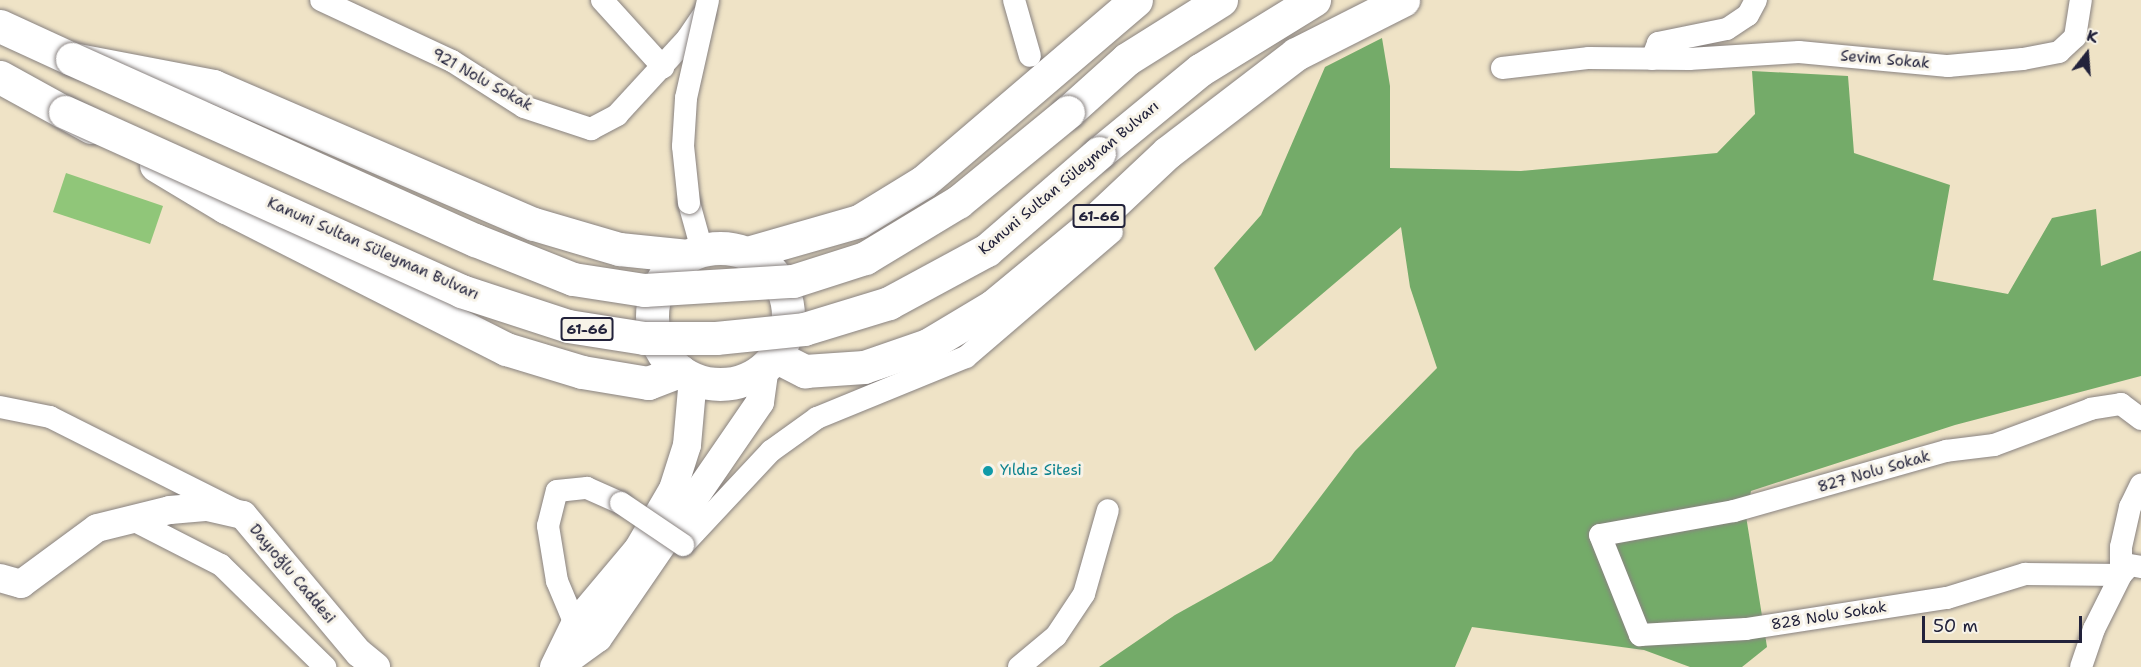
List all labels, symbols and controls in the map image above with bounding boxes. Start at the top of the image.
north arrow [2057,24,2117,84]
text: K [2084,25,2101,48]
street label: 921 Nolu Sokak [429,45,535,115]
street label: Sevim Sokak [1840,47,1930,73]
street label: Kanuni Sultan Süleyman Bulvarı [975,97,1163,259]
street label: Kanuni Sultan Süleyman Bulvarı [264,194,482,304]
road number: 61-66 [1072,205,1126,227]
road number: 61-66 [560,318,614,340]
street label: 827 Nolu Sokak [1816,447,1932,497]
place label: Yıldız Sitesi [1000,462,1082,480]
marker: Yıldız Sitesi [981,464,995,478]
street label: Dayıoğlu Caddesi [245,521,339,627]
street label: 828 Nolu Sokak [1770,598,1888,634]
scale bar [1925,604,2086,642]
text: 50 m [1933,614,1978,638]

